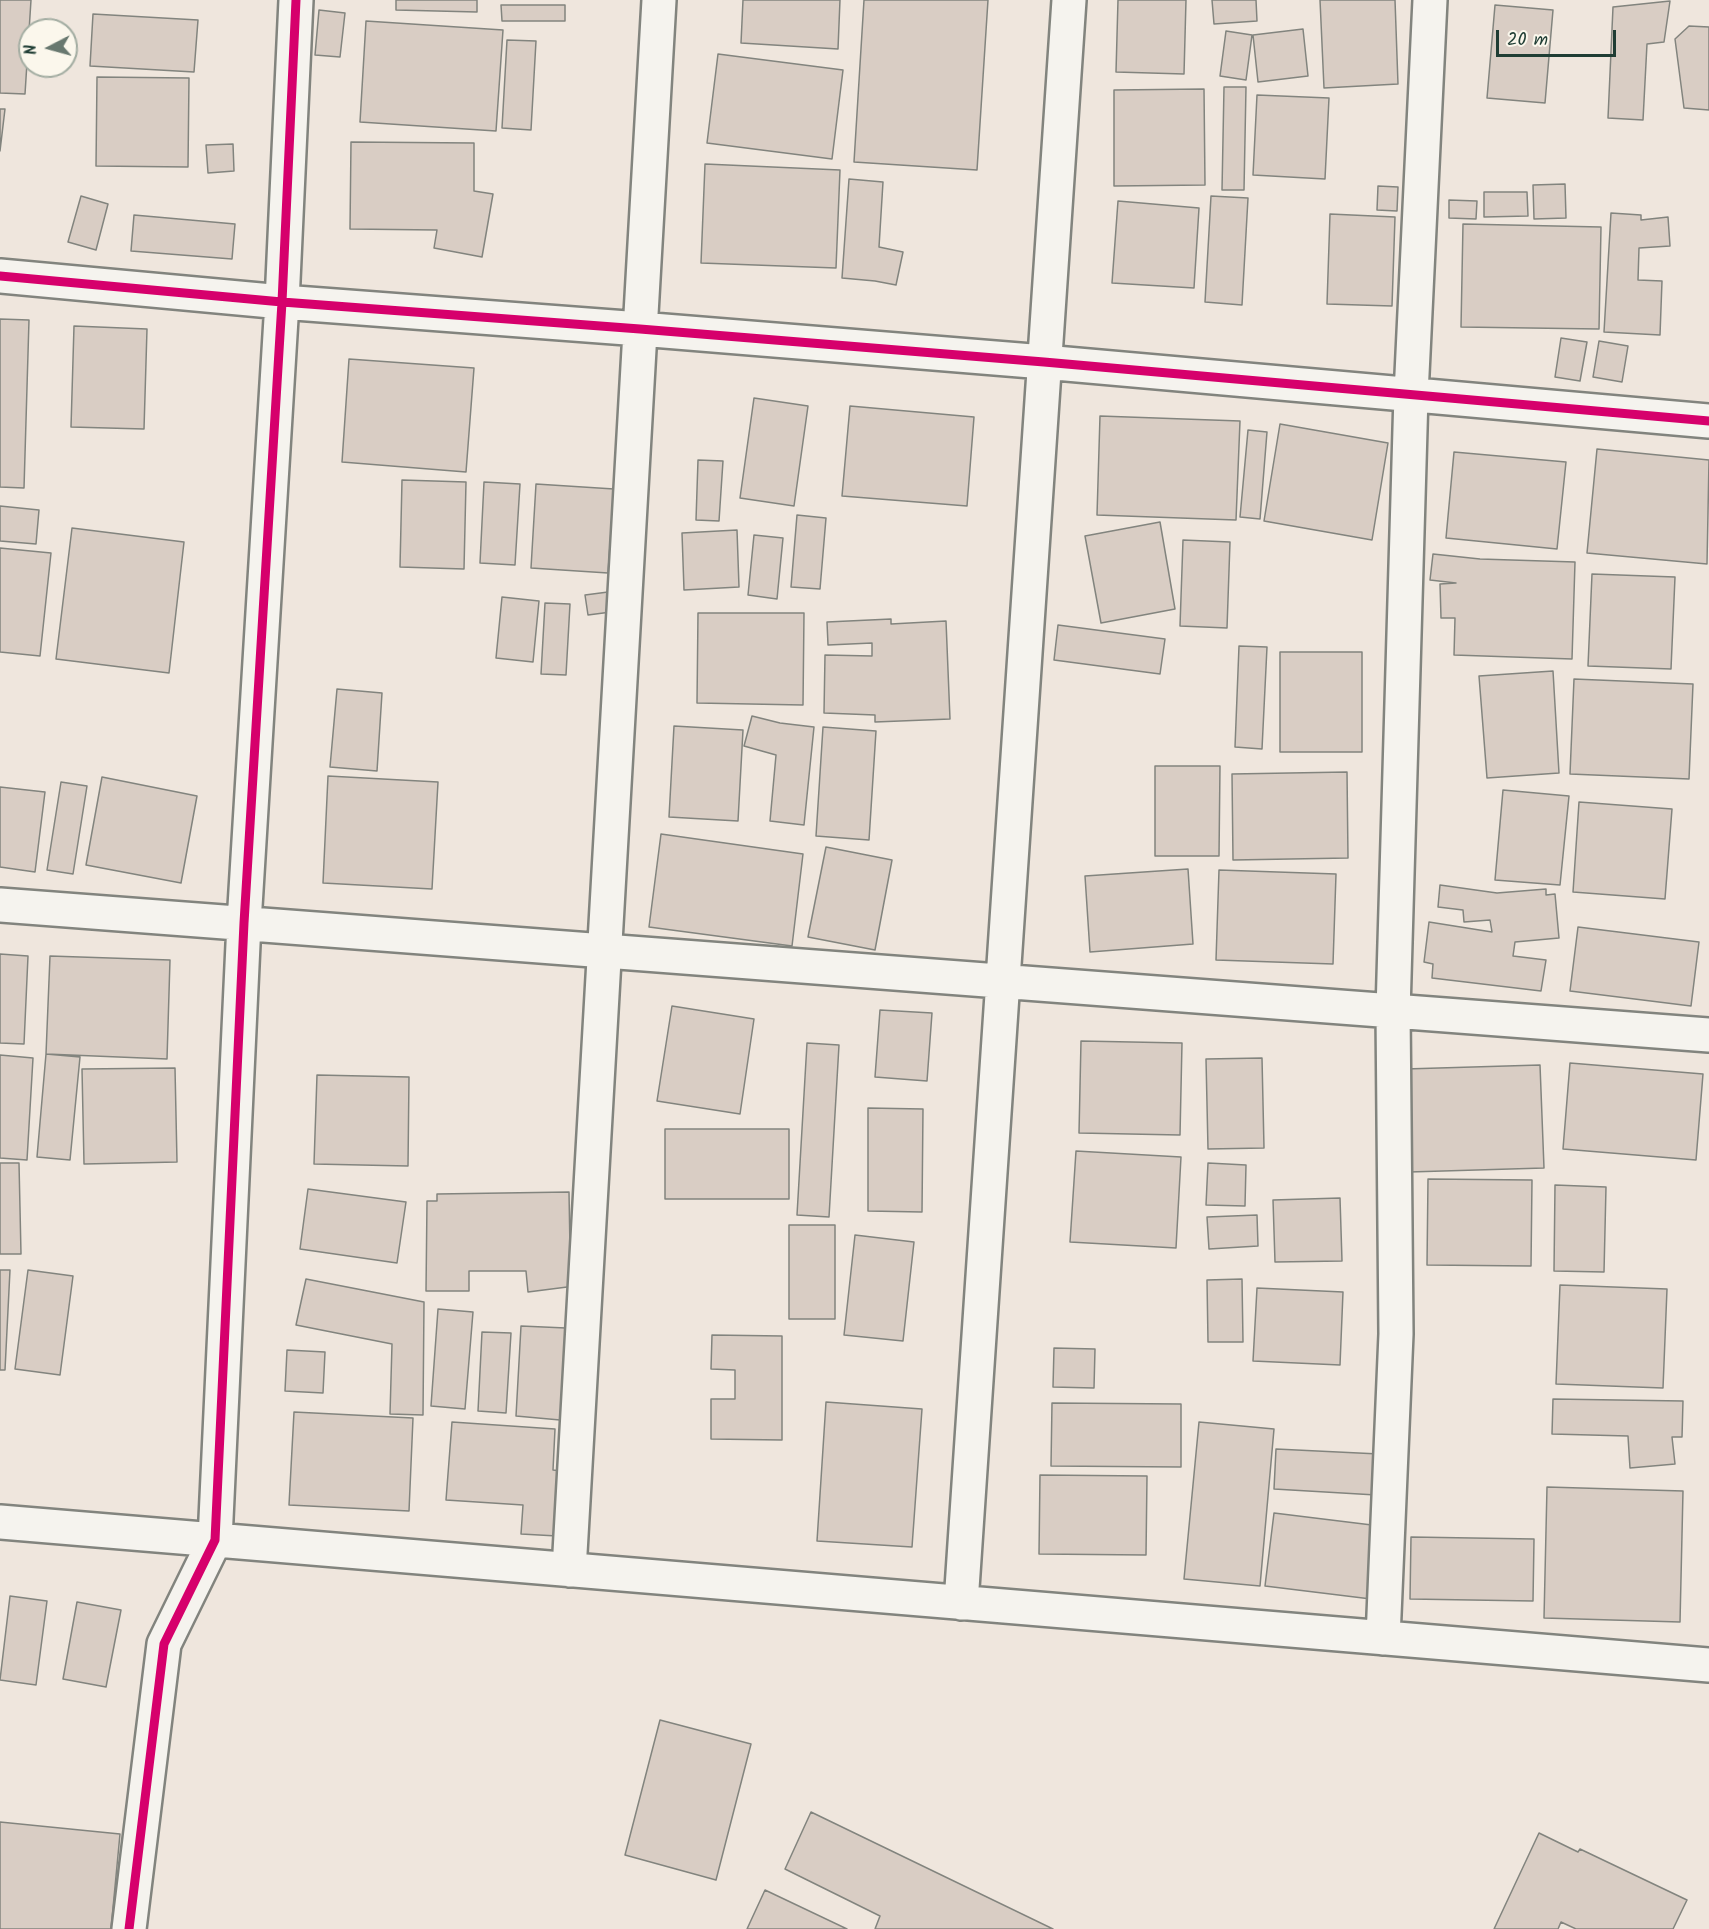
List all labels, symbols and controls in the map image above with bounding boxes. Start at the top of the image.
north arrow [18,18,78,78]
scale bar [1499,18,1619,56]
text: 20 m [1507,26,1548,55]
text: N [19,43,45,56]

